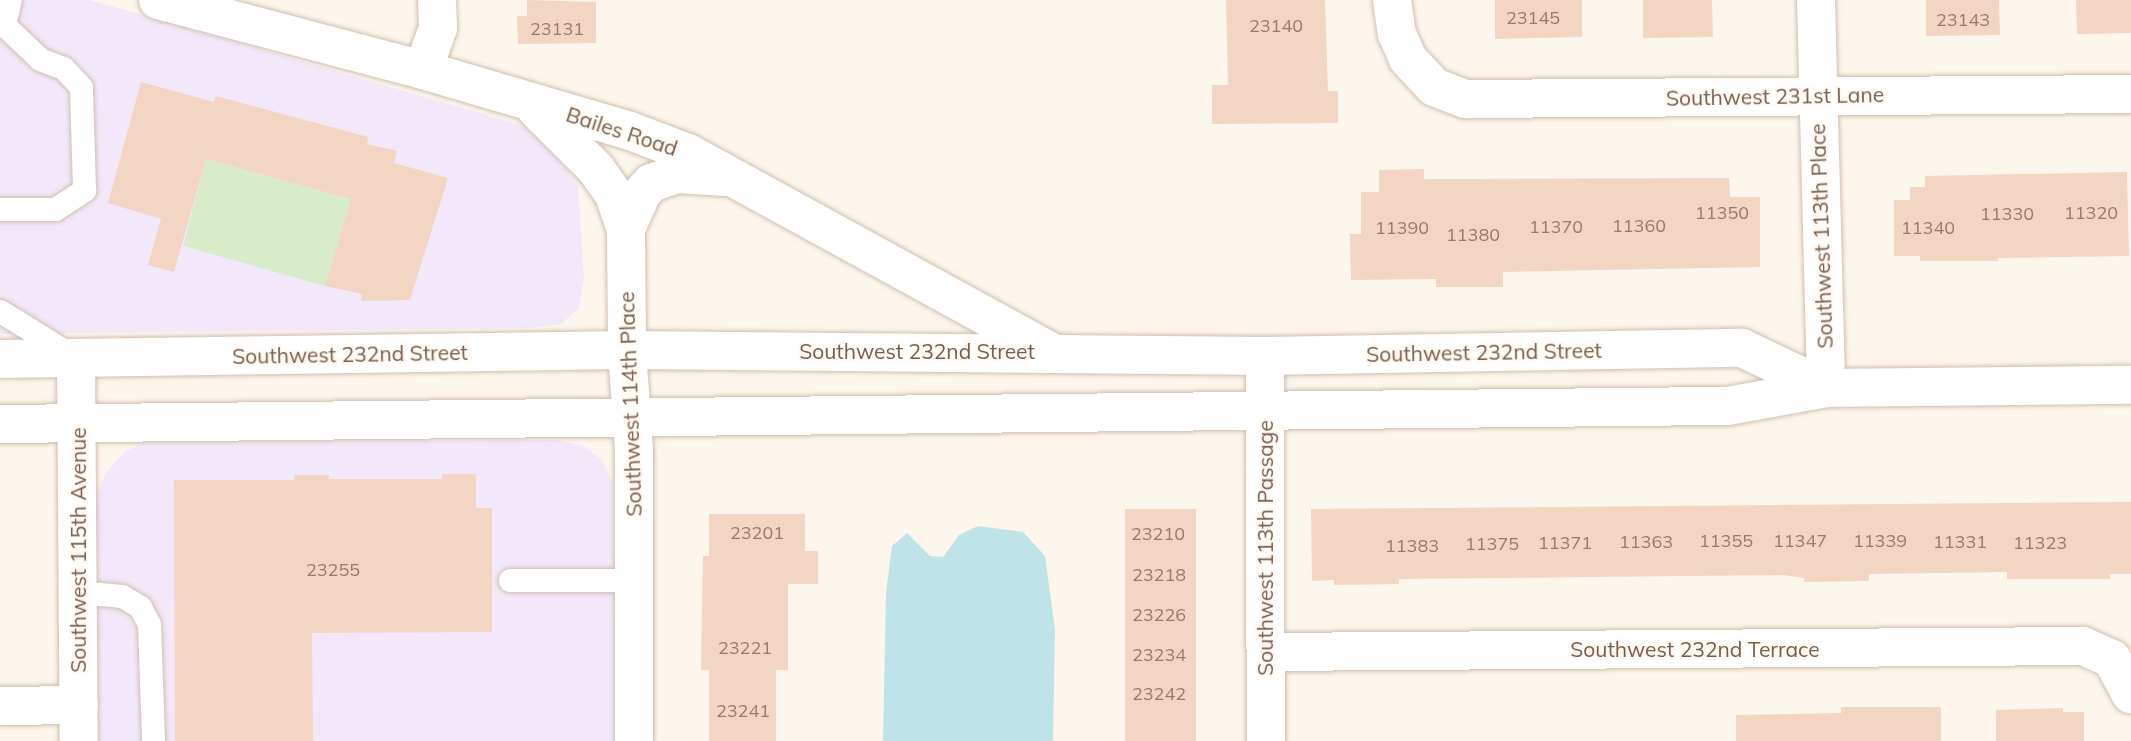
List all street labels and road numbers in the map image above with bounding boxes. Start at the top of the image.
street label: Southwest 231st Lane [1666,81,1884,111]
street label: Bailes Road [563,101,681,161]
street label: Southwest 113th Place [1804,123,1838,349]
street label: Southwest 114th Place [613,291,647,517]
street label: Southwest 232nd Street [1366,337,1602,367]
street label: Southwest 232nd Street [799,338,1035,364]
street label: Southwest 232nd Street [232,339,468,369]
street label: Southwest 113th Passage [1252,420,1278,676]
street label: Southwest 115th Avenue [65,427,91,673]
street label: Southwest 232nd Terrace [1570,636,1820,662]

